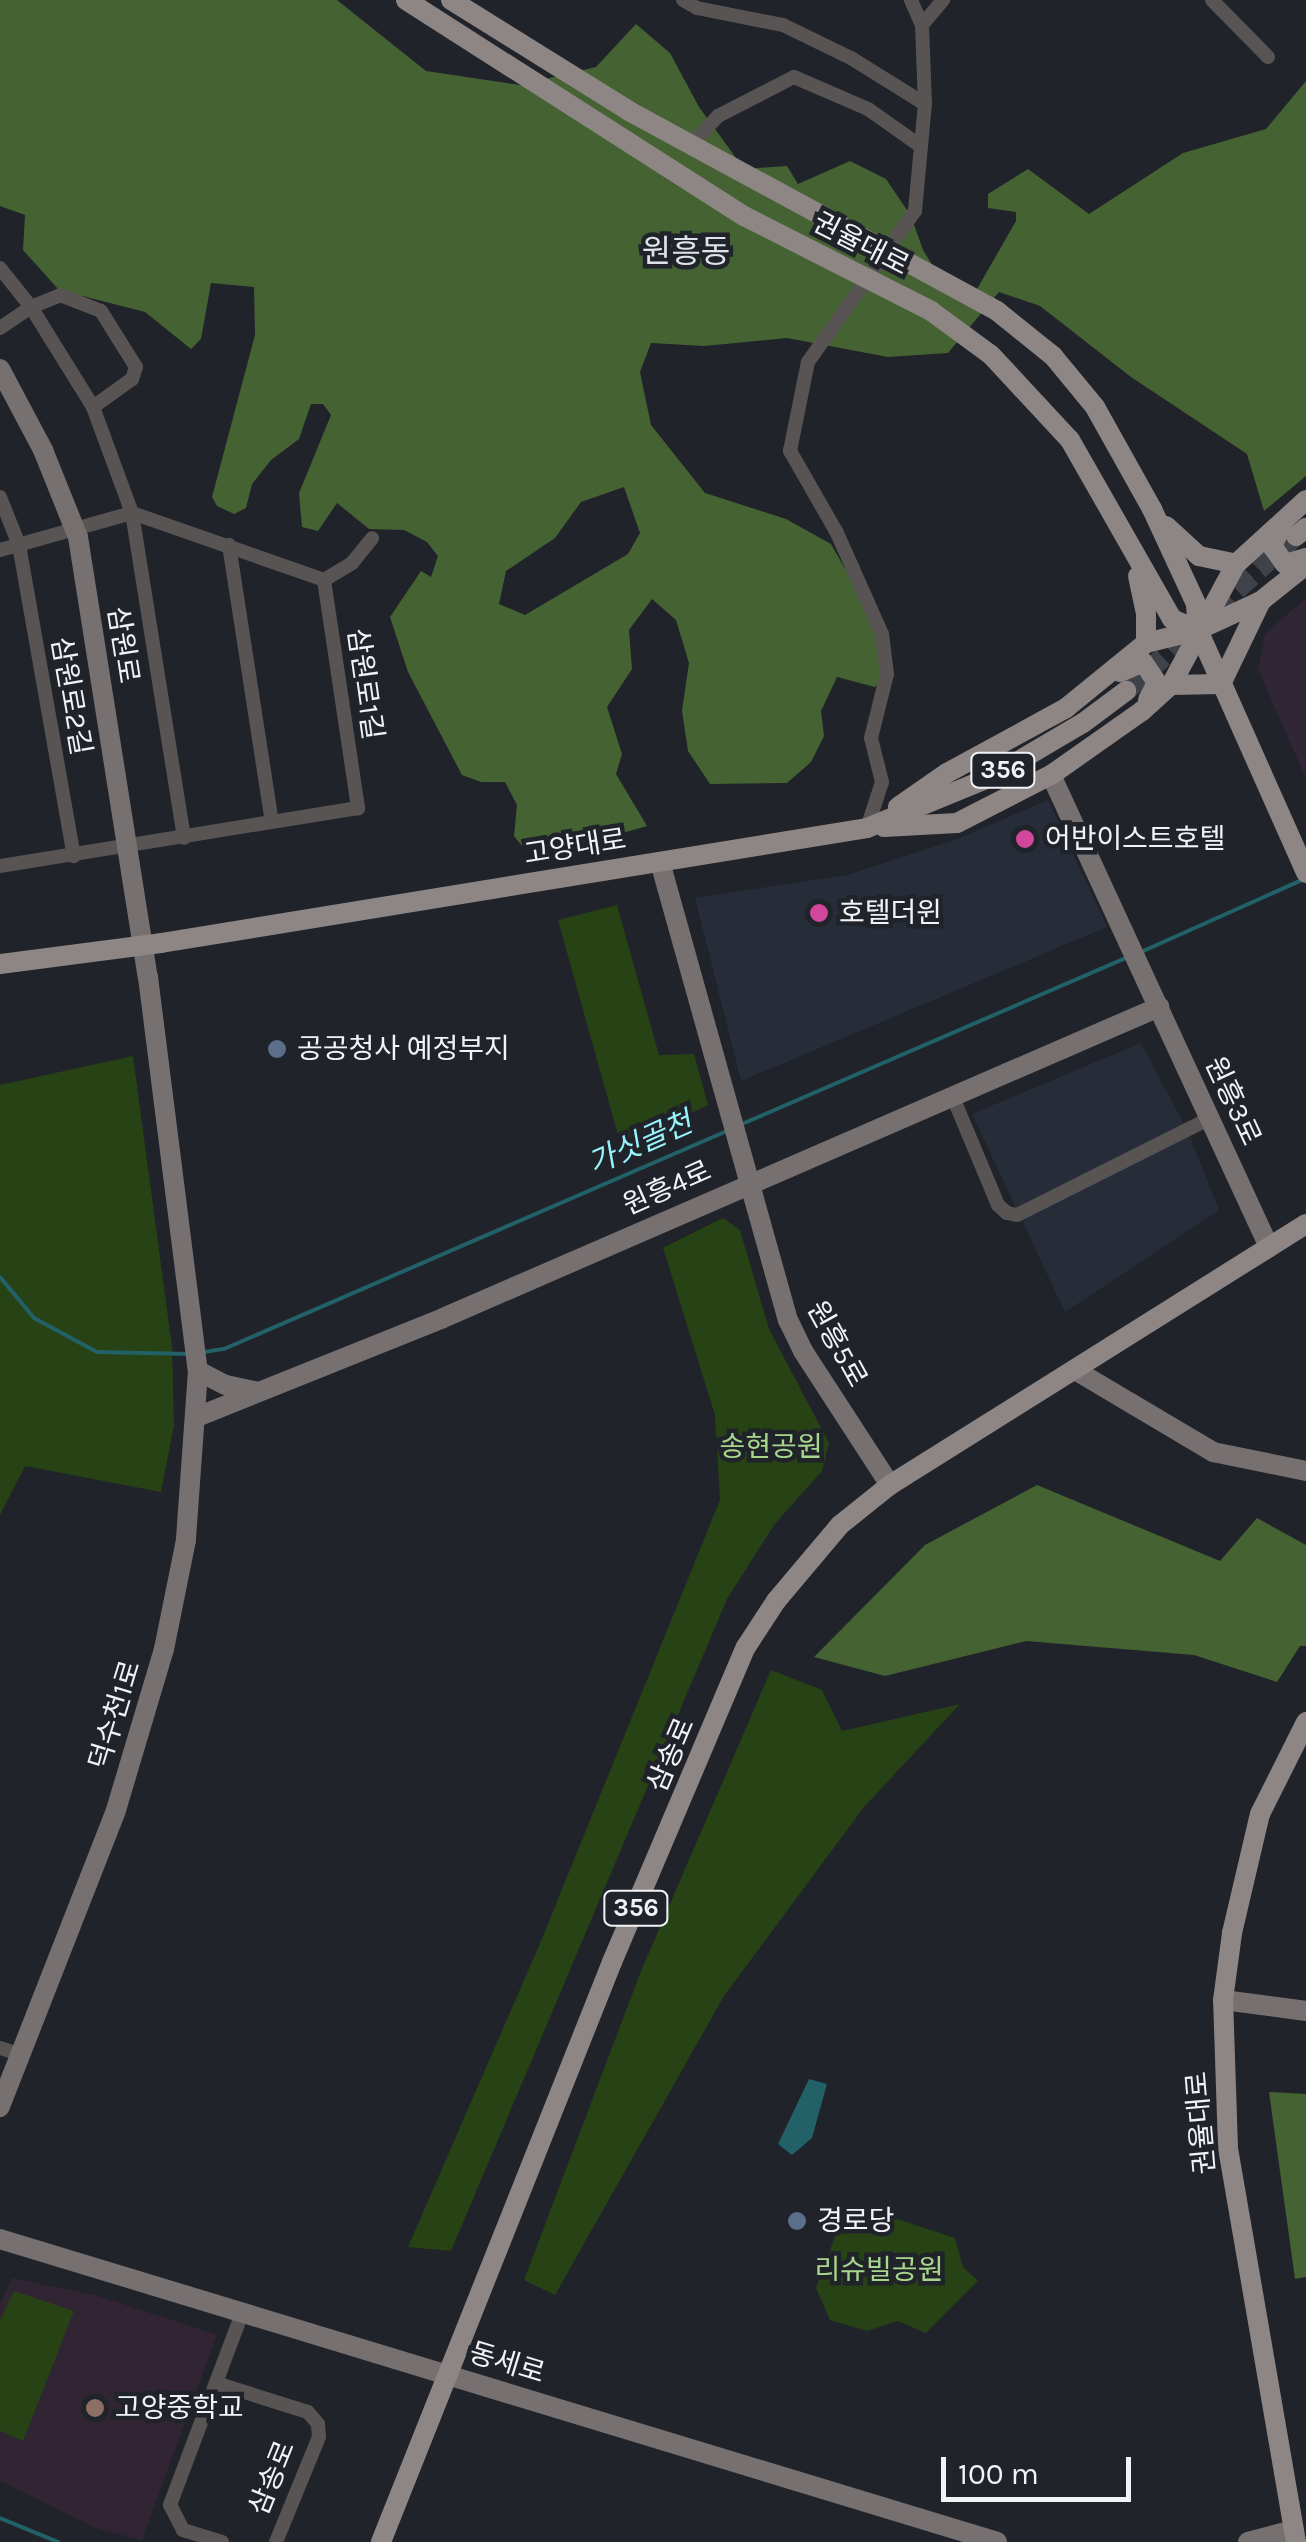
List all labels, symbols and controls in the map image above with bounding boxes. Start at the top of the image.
street label: 권율대로 [807,206,915,282]
district label: 원흥동 [642,233,730,271]
street label: 삼원로 [100,604,146,686]
street label: 삼원로1길 [341,626,389,742]
street label: 삼원로2길 [44,634,98,758]
road number: 356 [968,750,1038,790]
street label: 고양대로 [521,822,629,872]
place label: 어반이스트호텔 [1045,822,1225,856]
marker: 어반이스트호텔 [1014,828,1036,850]
place label: 호텔더윈 [839,896,942,930]
marker: 호텔더윈 [808,902,830,924]
place label: 공공청사 예정부지 [297,1032,510,1066]
marker: 공공청사 예정부지 [266,1038,288,1060]
street label: 원흥3로 [1198,1051,1268,1151]
water label: 가싯골천 [582,1104,698,1182]
street label: 원흥4로 [618,1154,716,1222]
street label: 원흥5로 [800,1295,874,1393]
park label: 송현공원 [719,1430,823,1464]
street label: 덕수천1로 [83,1656,147,1774]
street label: 삼송로 [640,1713,702,1797]
road number: 356 [601,1888,671,1928]
street label: 권율대로 [1180,2070,1222,2176]
place label: 경로당 [817,2204,894,2238]
marker: 경로당 [786,2210,808,2232]
park label: 리슈빌공원 [815,2253,943,2287]
street label: 동세로 [465,2336,549,2390]
place label: 고양중학교 [115,2391,244,2425]
marker: 고양중학교 [84,2397,106,2419]
street label: 삼송로 [242,2436,302,2520]
scale bar [946,2437,1136,2499]
text: 100 m [958,2456,1039,2492]

